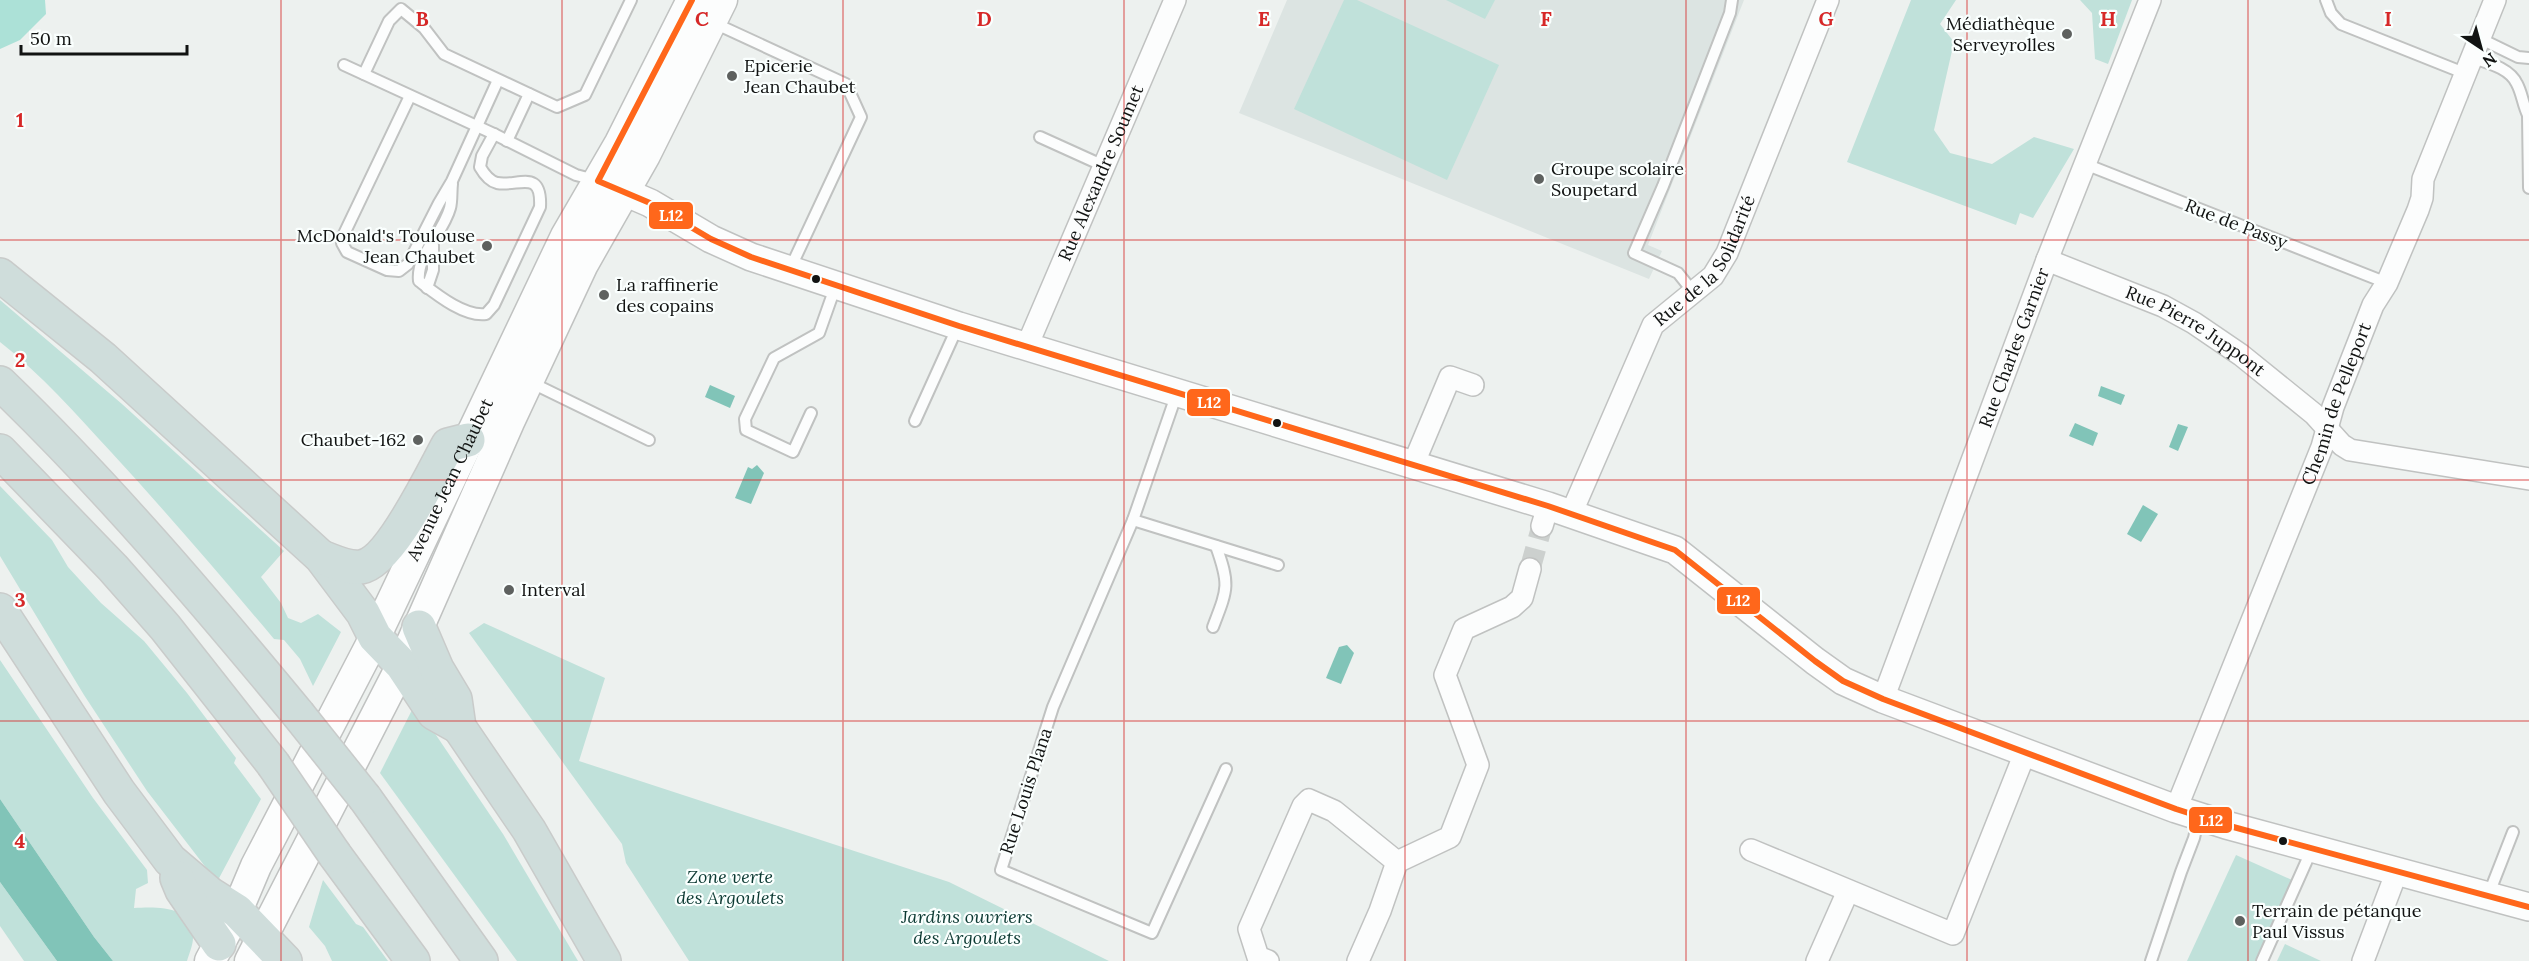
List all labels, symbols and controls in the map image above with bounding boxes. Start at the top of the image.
text: B [415,6,429,31]
text: C [695,6,709,31]
text: D [976,6,992,31]
text: E [1258,6,1270,31]
text: F [1540,6,1552,31]
text: G [1818,6,1834,31]
text: H [2100,6,2116,31]
text: I [2384,6,2392,31]
place label: Médiathèque Serveyrolles [1946,12,2055,56]
scale bar [21,18,188,56]
north arrow [2451,18,2511,78]
text: 50 m [30,27,72,50]
marker: Médiathèque Serveyrolles [2060,27,2074,41]
text: N [2479,48,2501,72]
place label: Epicerie Jean Chaubet [743,54,856,98]
marker: Epicerie Jean Chaubet [725,69,739,83]
street label: Rue Alexandre Soumet [1053,81,1148,265]
text: 1 [16,107,24,132]
place label: Groupe scolaire Soupetard [1551,157,1684,201]
marker: Groupe scolaire Soupetard [1532,172,1546,186]
street label: Rue de la Solidarité [1649,191,1760,331]
street label: Rue de Passy [2182,193,2291,254]
line badge: L12 [648,201,694,230]
text: L12 [659,205,683,225]
place label: McDonald's Toulouse Jean Chaubet [297,224,475,268]
marker: McDonald's Toulouse Jean Chaubet [480,239,494,253]
street label: Rue Charles Garnier [1973,264,2054,431]
place label: La raffinerie des copains [616,273,719,317]
unlabelled marker [810,273,822,285]
street label: Rue Pierre Juppont [2122,280,2270,381]
marker: La raffinerie des copains [597,288,611,302]
street label: Chemin de Pelleport [2296,319,2376,488]
text: 2 [15,347,25,372]
line badge: L12 [1186,388,1231,417]
text: L12 [1197,392,1221,412]
street label: Avenue Jean Chaubet [401,394,498,565]
unlabelled marker [1271,417,1283,429]
place label: Chaubet-162 [301,428,406,451]
marker: Chaubet-162 [411,433,425,447]
place label: Interval [521,578,585,601]
marker: Interval [502,583,516,597]
line badge: L12 [1716,586,1761,615]
text: 3 [14,587,26,612]
text: L12 [1726,590,1750,610]
street label: Rue Louis Plana [994,725,1057,857]
line badge: L12 [2188,806,2233,834]
text: L12 [2199,810,2223,830]
text: 4 [15,828,26,853]
unlabelled marker [2277,835,2289,847]
park label: Zone verte des Argoulets [676,865,784,909]
place label: Terrain de pétanque Paul Vissus [2252,899,2422,943]
park label: Jardins ouvriers des Argoulets [900,905,1033,949]
marker: Terrain de pétanque Paul Vissus [2233,914,2247,928]

